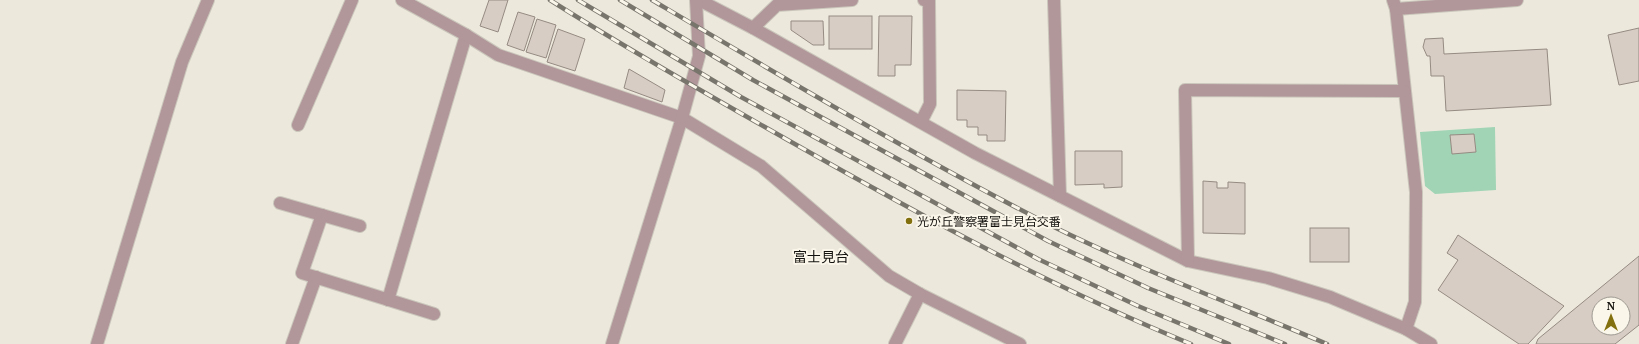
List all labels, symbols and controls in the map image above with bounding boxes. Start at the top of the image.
place label: 光が丘警察署富士見台交番 [917,214,1061,229]
marker: 光が丘警察署富士見台交番 [904,216,914,226]
district label: 富士見台 [793,247,849,266]
north arrow [1591,296,1631,336]
text: N [1607,299,1616,313]

